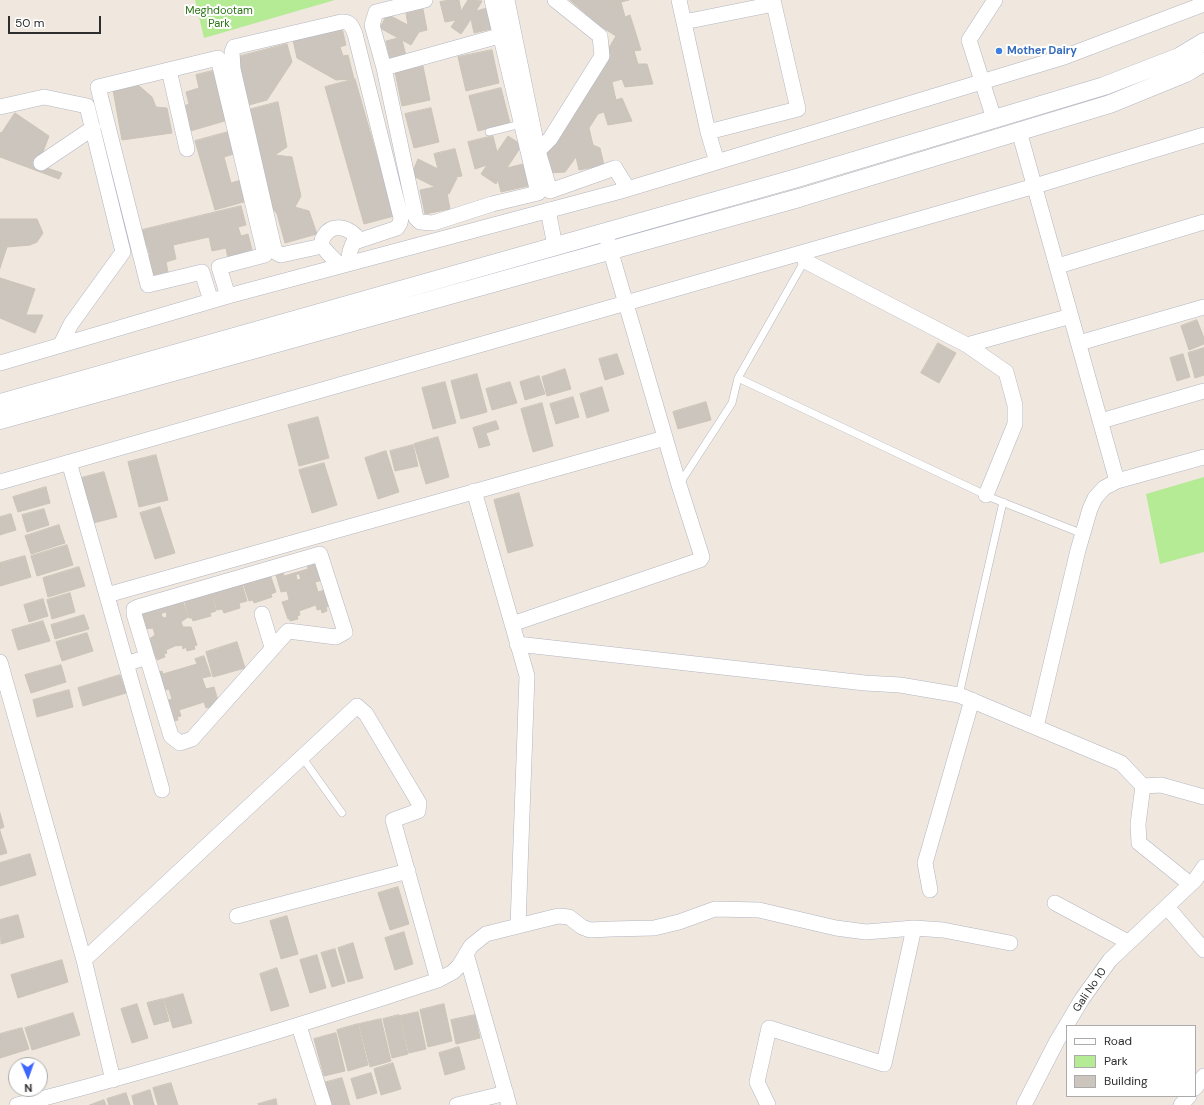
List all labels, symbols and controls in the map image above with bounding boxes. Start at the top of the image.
park label: Meghdootam Park [185,4,253,30]
scale bar [10,8,103,34]
text: 50 m [15,15,44,31]
place label: Mother Dairy [1007,44,1077,58]
marker: Mother Dairy [994,46,1004,56]
street label: Gali No 10 [1070,965,1110,1015]
legend [1066,1025,1196,1097]
text: Road [1104,1033,1132,1049]
text: Park [1104,1053,1128,1069]
north arrow [8,1057,48,1097]
text: Building [1104,1073,1148,1089]
text: N [24,1081,33,1095]

